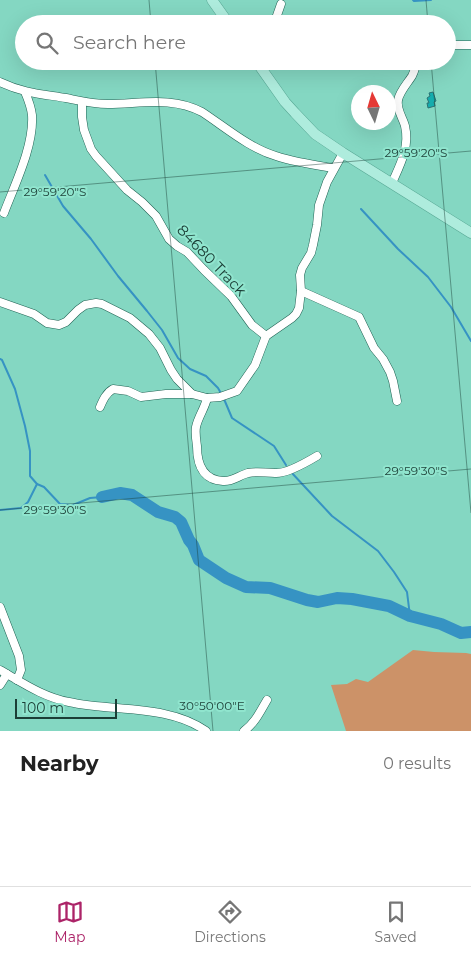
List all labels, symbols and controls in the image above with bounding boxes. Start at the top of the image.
search box [15,15,456,70]
icon: search [33,29,61,57]
text: Search here [73,31,186,54]
north arrow [351,85,396,130]
text: 29°59'20"S [385,145,447,160]
text: 29°59'20"S [24,184,86,199]
street label: 84680 Track [173,220,251,300]
text: 29°59'30"S [385,463,447,478]
text: 29°59'30"S [24,502,86,517]
scale bar [15,696,118,719]
text: 30°50'00"E [179,698,245,713]
text: 100 m [22,699,64,717]
text: Nearby [20,751,99,776]
text: 0 results [383,754,451,773]
tab: Map [54,898,85,946]
tab: Directions [194,898,266,946]
tab: Saved [375,898,417,946]

